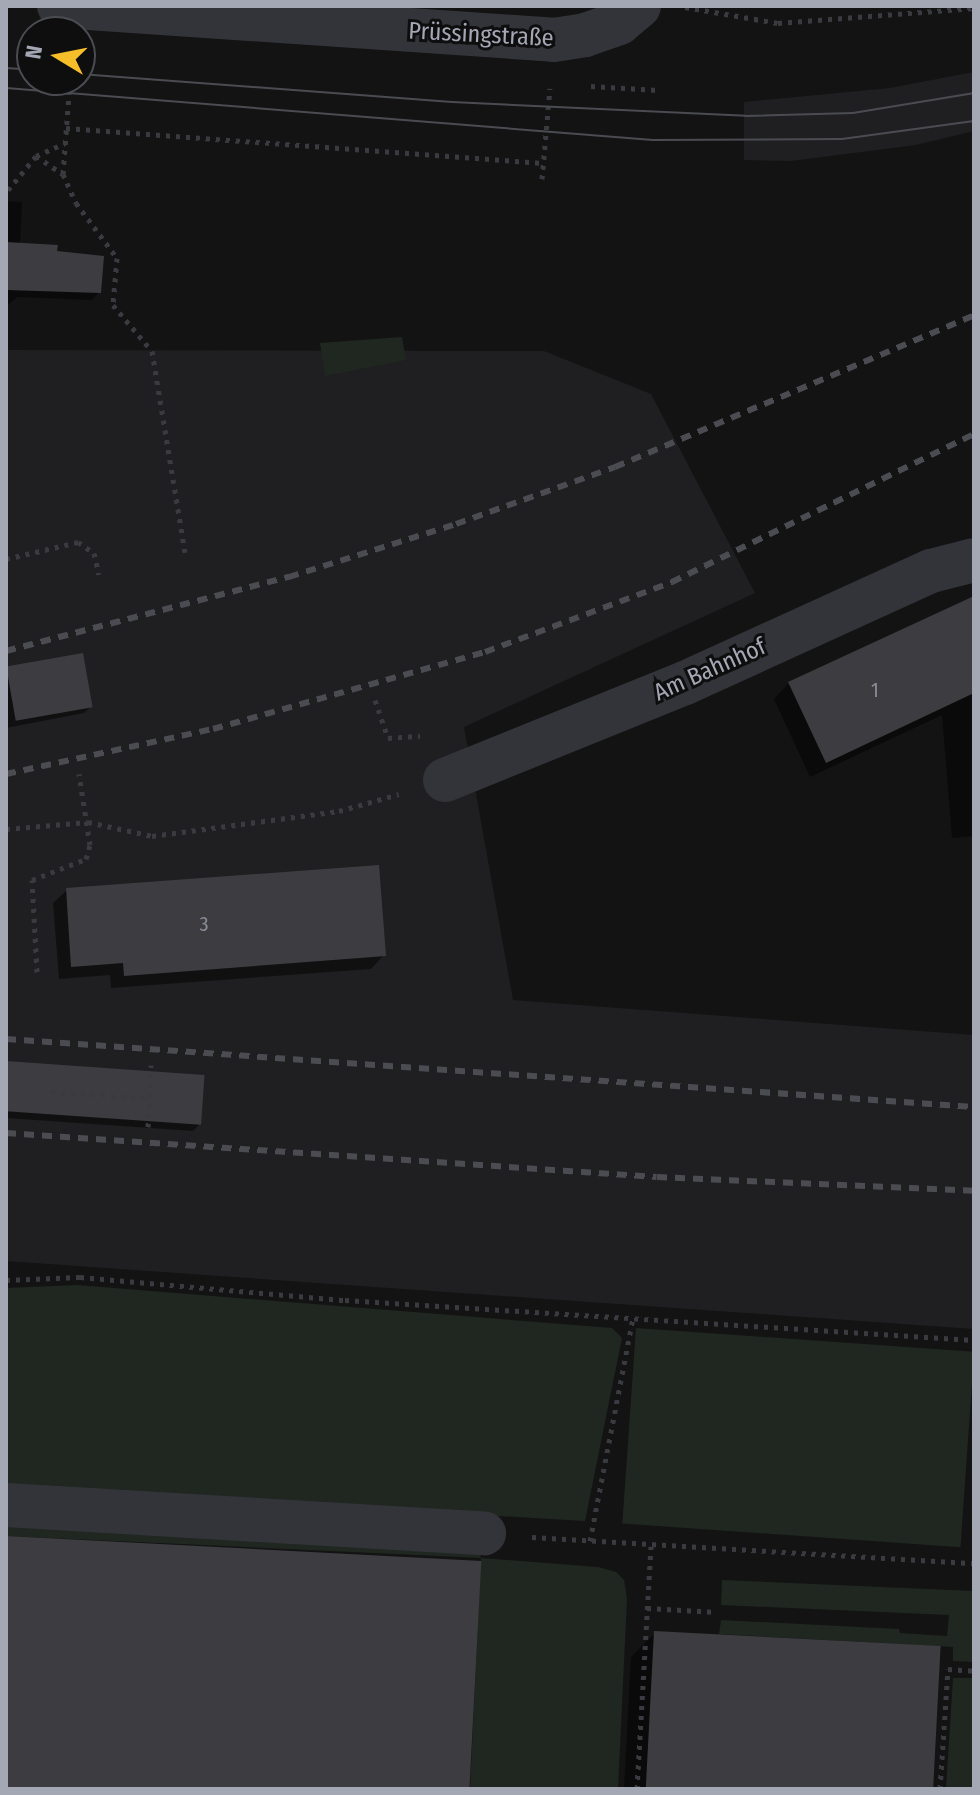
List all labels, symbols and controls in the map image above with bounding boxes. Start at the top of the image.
north arrow [16,16,96,96]
street label: Prüssingstraße [408,17,554,53]
text: N [19,43,48,61]
street label: Am Bahnhof [650,633,770,707]
house number: 1 [871,678,879,702]
house number: 3 [199,912,209,936]

